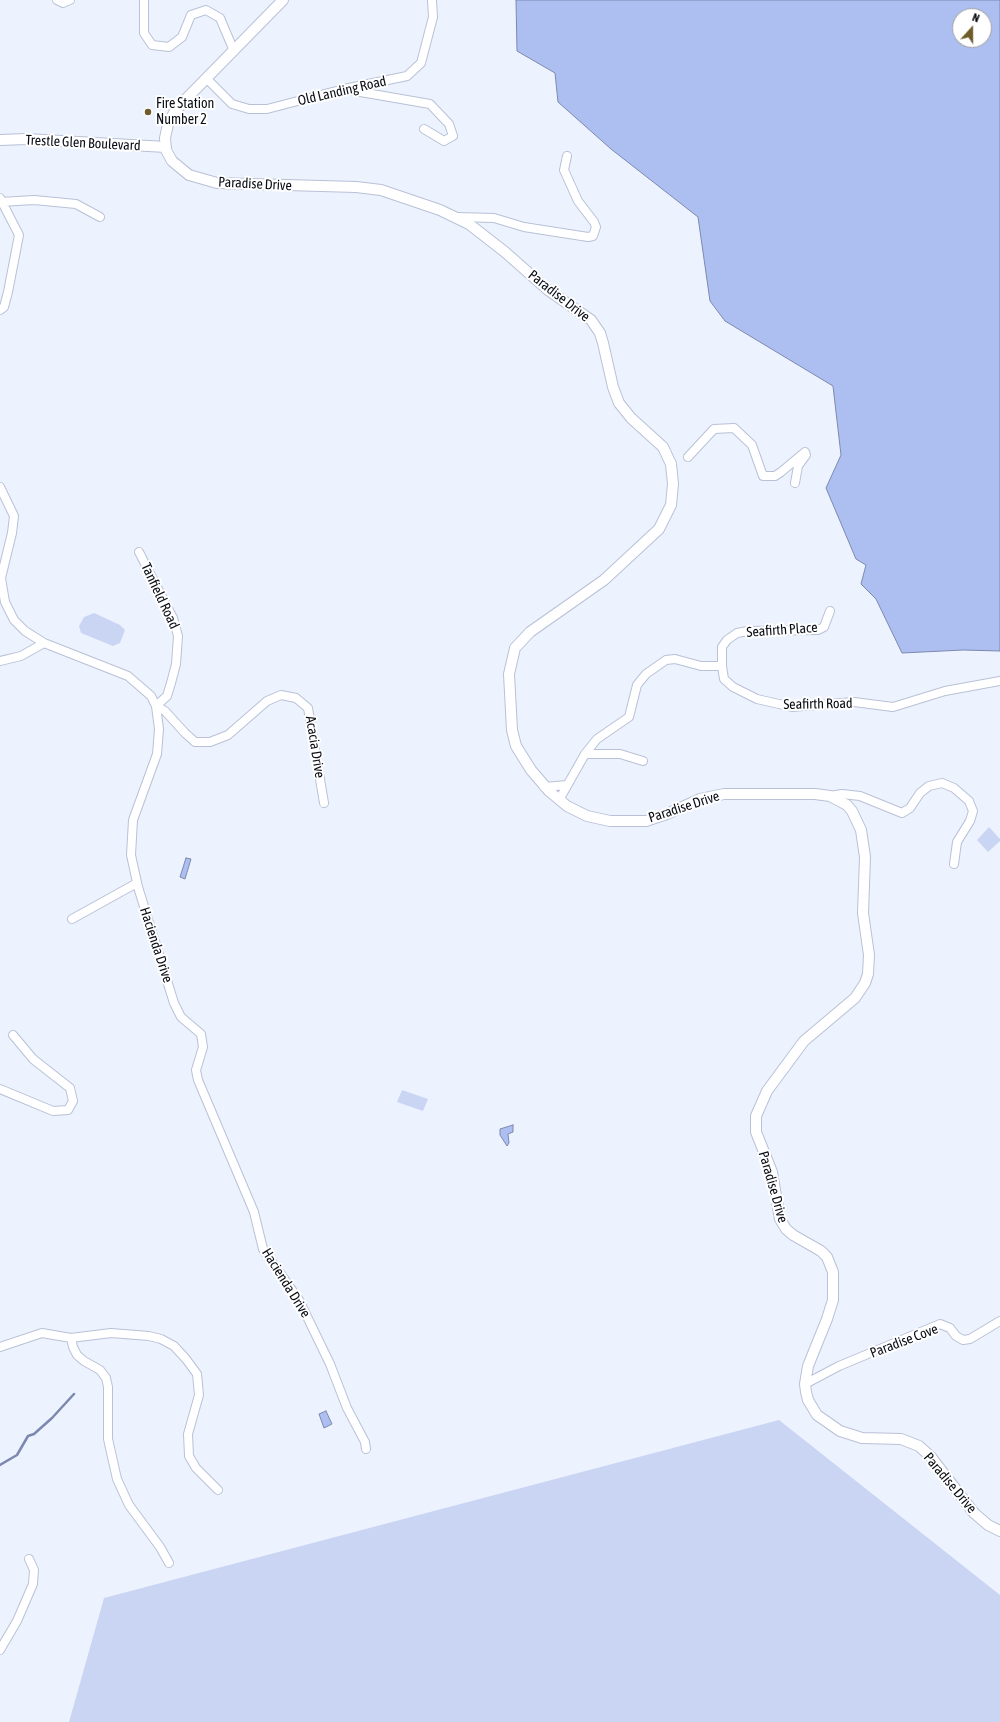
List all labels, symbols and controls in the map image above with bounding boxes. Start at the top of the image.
north arrow [952,8,992,48]
text: N [971,11,981,24]
street label: Old Landing Road [296,73,388,109]
place label: Fire Station Number 2 [156,96,214,128]
marker: Fire Station Number 2 [143,107,153,117]
street label: Trestle Glen Boulevard [25,132,141,154]
street label: Paradise Drive [218,174,292,194]
street label: Paradise Drive [525,267,593,325]
street label: Tanfield Road [137,560,183,632]
street label: Seafirth Place [746,619,818,641]
street label: Seafirth Road [783,695,853,713]
street label: Acacia Drive [302,715,328,779]
street label: Paradise Drive [646,788,722,826]
street label: Hacienda Drive [136,905,176,985]
street label: Paradise Drive [755,1149,791,1225]
street label: Hacienda Drive [258,1245,314,1321]
street label: Paradise Cove [868,1320,940,1362]
street label: Paradise Drive [920,1449,980,1517]

